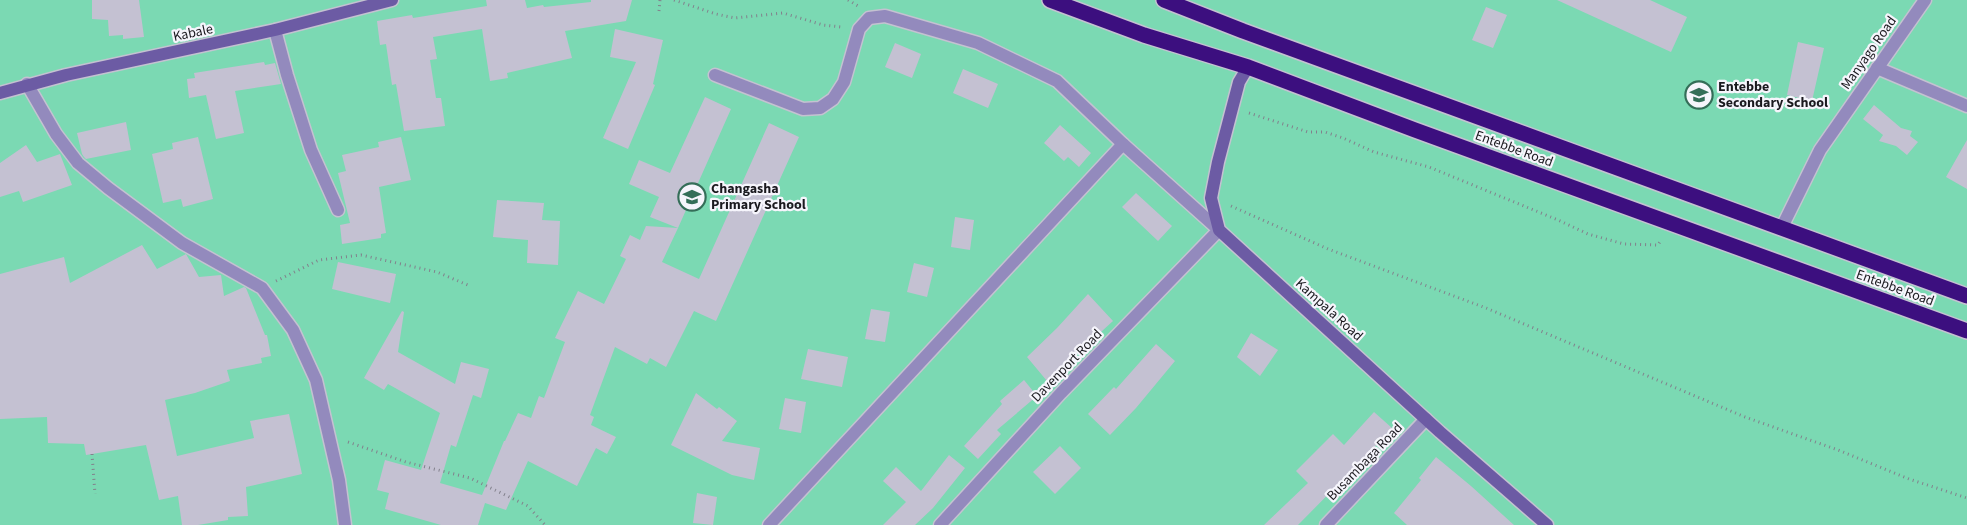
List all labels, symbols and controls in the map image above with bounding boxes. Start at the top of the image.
street label: Manyago Road [1836,12,1902,94]
street label: Kabale [171,19,215,47]
place label: Entebbe Secondary School [1718,77,1828,113]
school or university icon: Entebbe Secondary School [1684,80,1714,110]
street label: Entebbe Road [1472,126,1556,172]
place label: Changasha Primary School [711,179,806,215]
school or university icon: Changasha Primary School [677,182,707,212]
street label: Entebbe Road [1853,265,1937,311]
street label: Kampala Road [1291,274,1367,346]
street label: Davenport Road [1027,325,1107,407]
street label: Busambaga Road [1322,418,1408,506]

